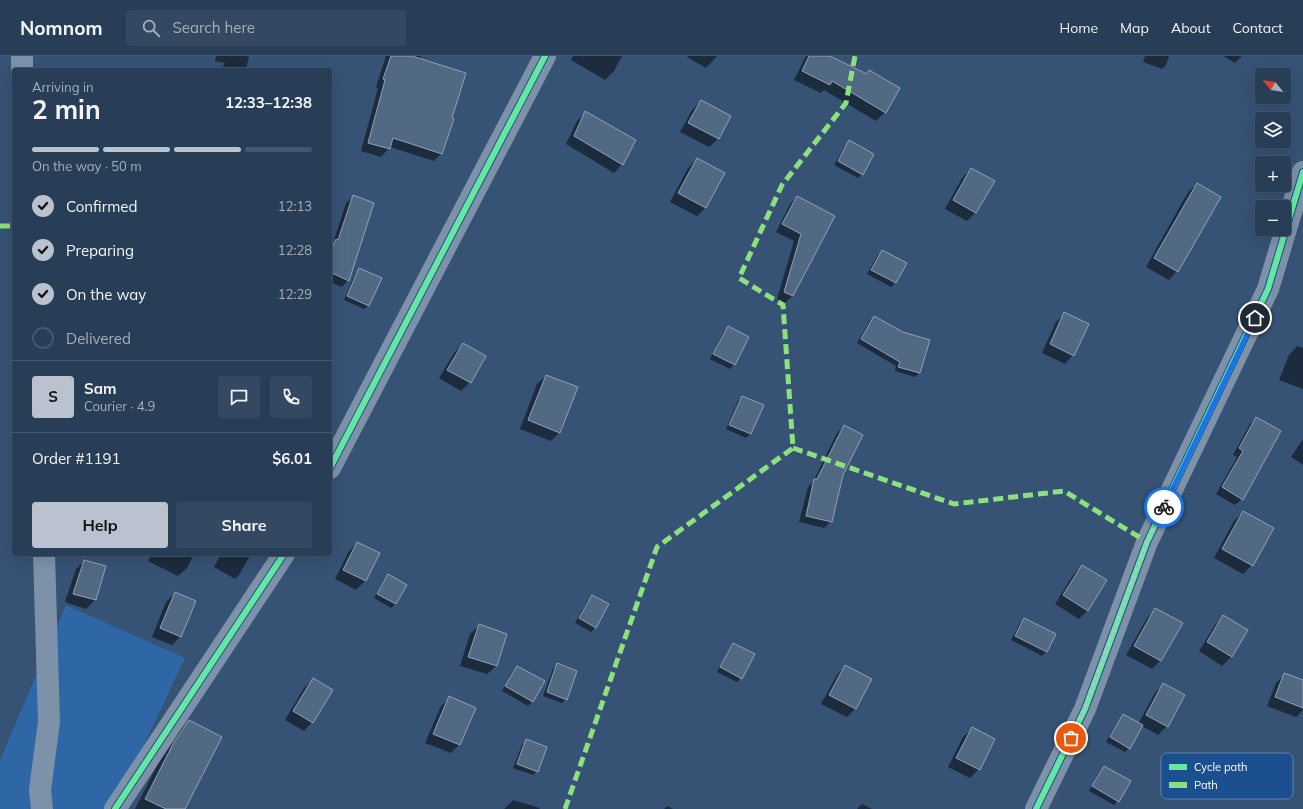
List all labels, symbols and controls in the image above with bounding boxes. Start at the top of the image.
search box [126,10,406,46]
text: Nomnom [20,16,102,40]
icon: search [140,17,162,39]
text: Search here [172,18,255,37]
text: Home [1059,19,1098,37]
text: Map [1120,19,1149,37]
text: About [1171,19,1211,37]
text: Contact [1233,19,1283,37]
north arrow [1255,68,1291,104]
map controls [1255,68,1291,236]
text: Arriving in [32,79,94,95]
text: 2 min [32,93,101,126]
text: 12:33–12:38 [225,93,312,112]
button: layers [1255,112,1291,148]
button: + [1255,156,1291,192]
text: On the way · 50 m [32,158,142,174]
icon: check [32,195,54,217]
text: Confirmed [66,197,137,216]
text: 12:13 [278,198,312,214]
button: − [1255,200,1291,236]
icon: check [32,239,54,261]
text: Preparing [66,241,134,260]
text: 12:28 [278,242,312,258]
icon: check [32,283,54,305]
text: On the way [66,285,146,304]
text: 12:29 [278,286,312,302]
pin [1238,301,1272,335]
icon: home [1244,307,1266,329]
text: Delivered [66,329,131,348]
button: chat [218,376,260,418]
button: phone [270,376,312,418]
text: Sam [84,379,116,398]
text: S [48,387,58,406]
text: Courier · 4.9 [84,398,155,414]
text: Order #1191 [32,449,120,468]
text: $6.01 [272,449,312,468]
courier [1144,487,1184,527]
icon: bike [1153,496,1175,518]
button: Help [32,502,168,548]
button: Share [176,502,312,548]
pin [1054,721,1088,755]
icon: bag [1060,727,1082,749]
legend [1161,753,1293,799]
text: Cycle path [1194,760,1247,774]
text: Path [1194,778,1218,792]

